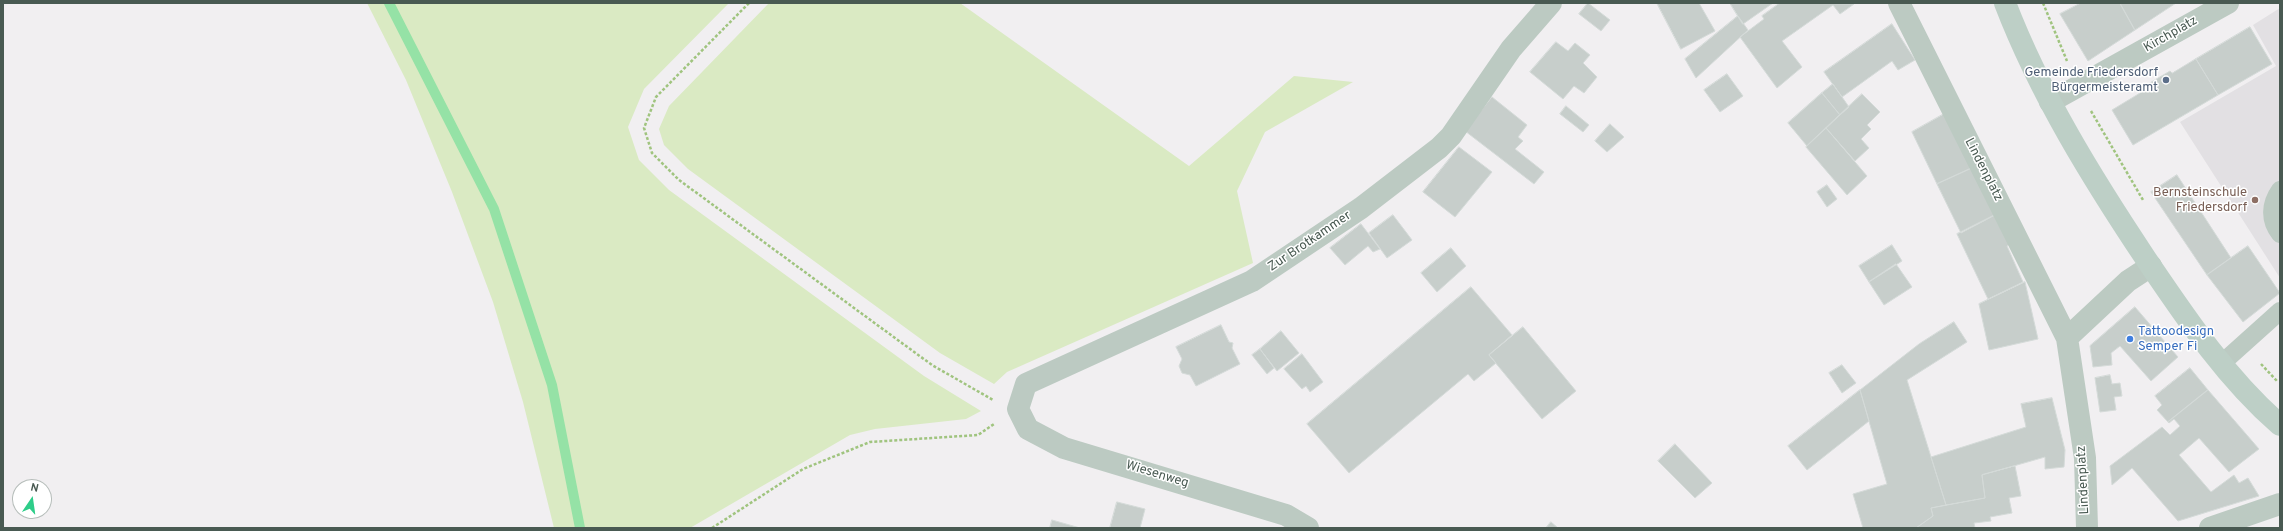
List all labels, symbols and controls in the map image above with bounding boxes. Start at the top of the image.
street label: Kirchplatz [2141,13,2201,57]
place label: Gemeinde Friedersdorf Bürgermeisteramt [2024,65,2158,96]
marker: Gemeinde Friedersdorf Bürgermeisteramt [2161,75,2171,85]
street label: Lindenplatz [1960,136,2006,204]
place label: Bernsteinschule Friedersdorf [2153,185,2247,216]
marker: Bernsteinschule Friedersdorf [2250,195,2260,205]
street label: Zur Brotkammer [1265,208,1355,276]
place label: Tattoodesign Semper Fi [2138,324,2214,355]
marker: Tattoodesign Semper Fi [2125,334,2135,344]
street label: Lindenplatz [2074,445,2094,515]
street label: Wiesenweg [1124,458,1190,492]
north arrow [12,479,52,519]
text: N [29,481,40,496]

